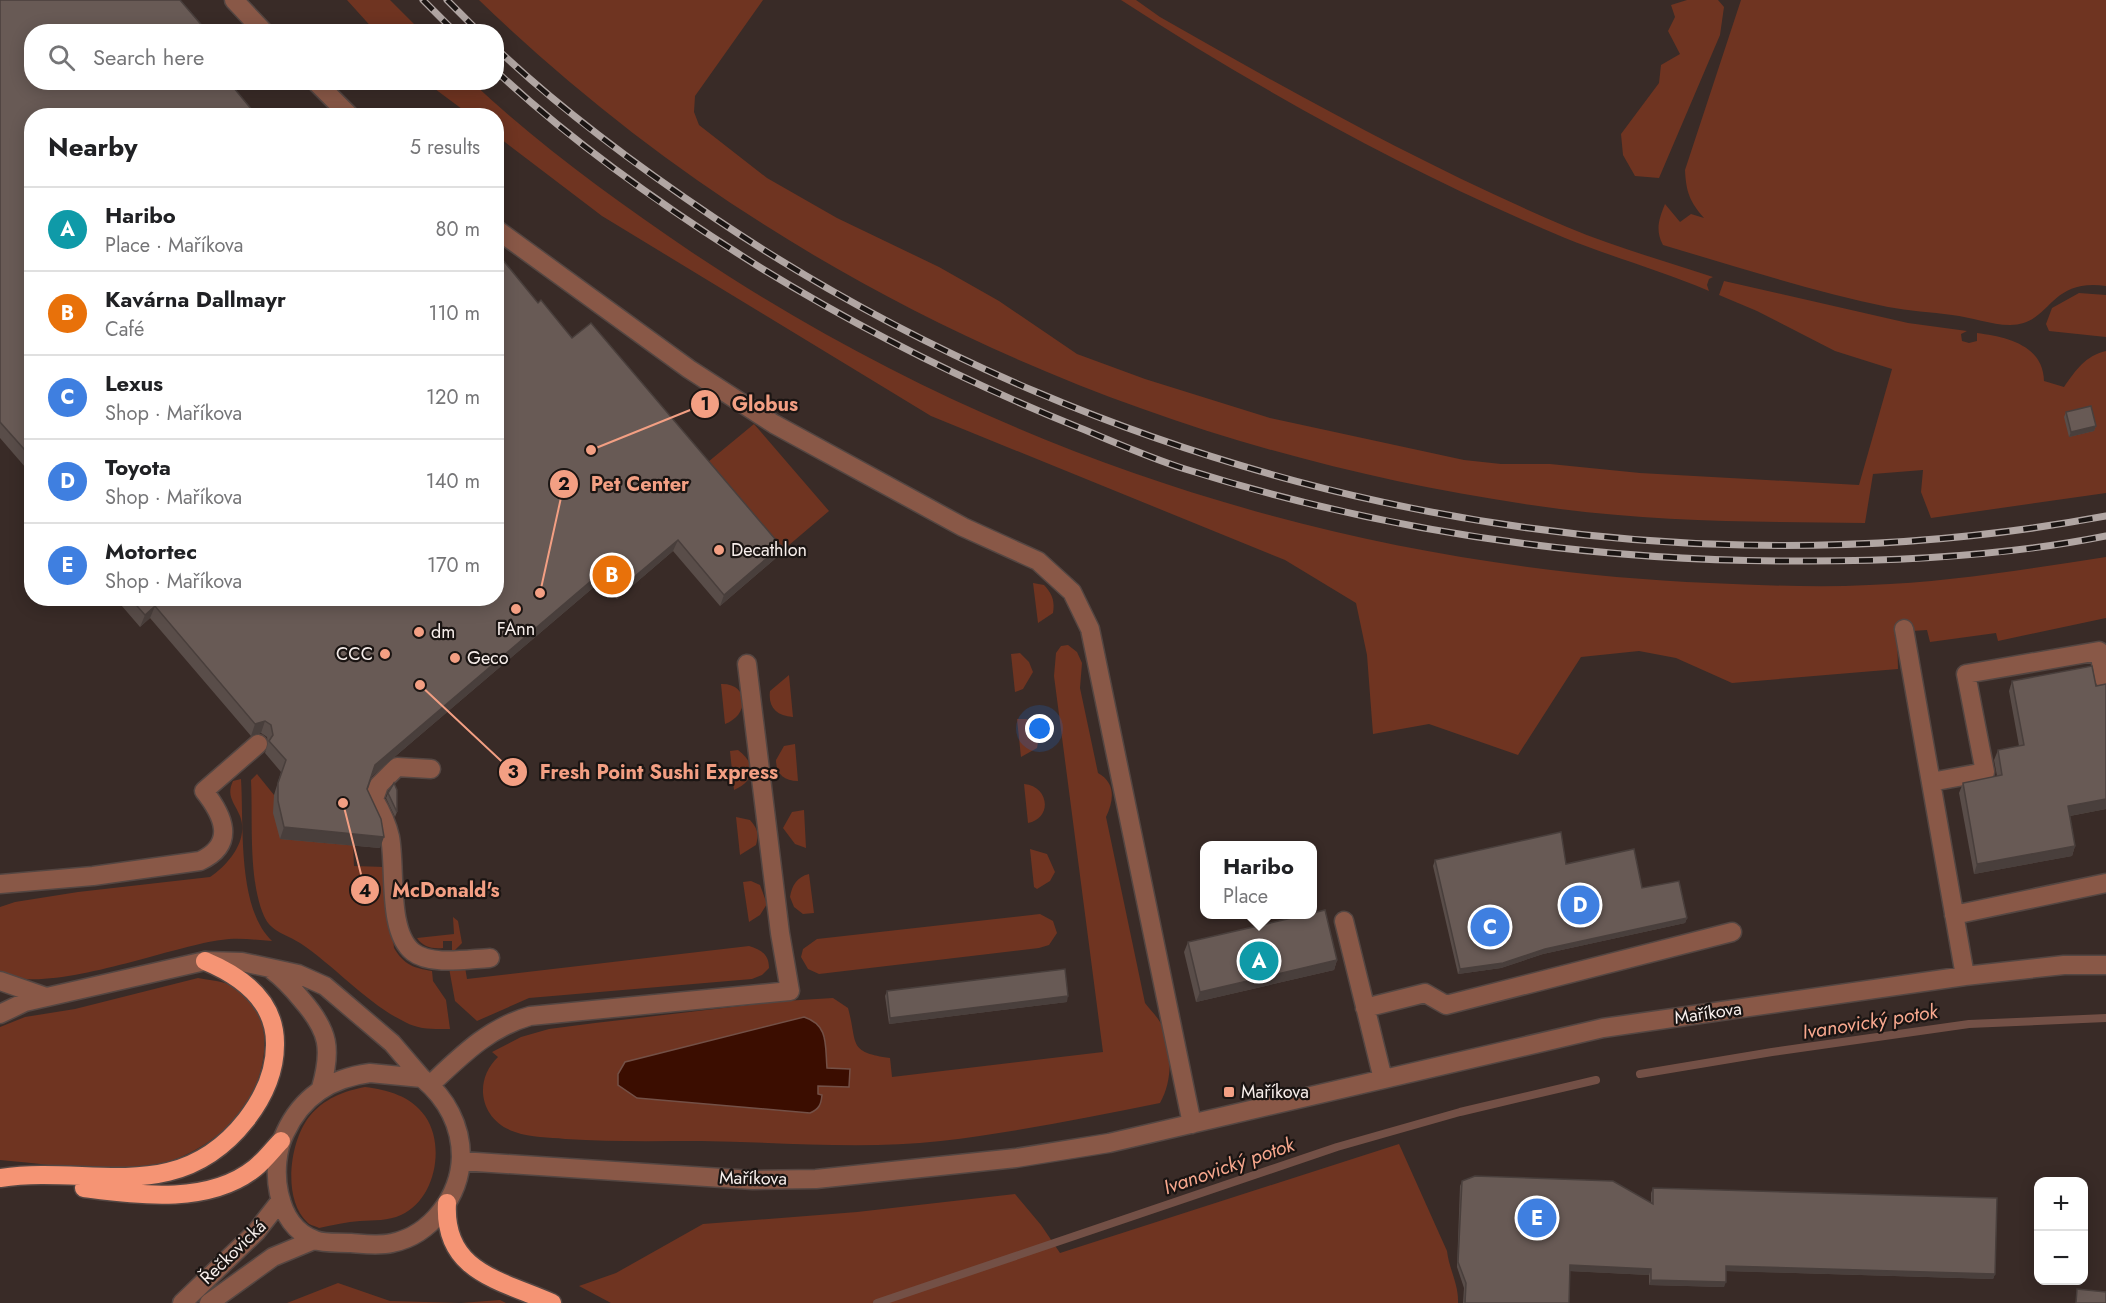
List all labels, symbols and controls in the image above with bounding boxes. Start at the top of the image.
search box [24,24,504,90]
icon: search [45,41,78,74]
text: Search here [93,41,204,73]
text: Nearby [48,128,137,166]
text: 5 results [410,133,480,162]
text: Haribo [105,199,176,231]
text: A [60,215,75,244]
text: 80 m [435,215,480,244]
text: Place · Maříkova [105,231,243,260]
text: Kavárna Dallmayr [105,283,286,315]
text: B [61,299,74,328]
text: 110 m [428,299,480,328]
text: Café [105,315,144,344]
text: Lexus [105,367,163,399]
text: C [60,383,75,412]
text: 120 m [426,383,480,412]
callout: Globus [690,385,811,423]
text: Globus [732,390,798,419]
text: 1 [700,391,710,417]
text: Shop · Maříkova [105,399,242,428]
text: Toyota [105,451,171,483]
callout: Pet Center [549,465,701,503]
text: D [60,467,75,496]
text: 140 m [426,467,480,496]
text: Pet Center [591,470,690,499]
text: 2 [558,471,570,497]
text: Shop · Maříkova [105,483,242,512]
text: Motortec [105,535,197,567]
place label: Decathlon [731,537,807,563]
marker: Decathlon [712,543,726,557]
text: E [61,551,74,580]
text: 170 m [427,551,480,580]
pin: B [592,552,632,598]
text: Shop · Maříkova [105,567,242,596]
marker: FAnn [509,602,523,616]
place label: FAnn [497,616,535,642]
place label: dm [431,619,455,645]
marker: dm [412,625,426,639]
place label: CCC [336,641,373,667]
place label: Geco [467,645,509,671]
marker: CCC [378,647,392,661]
marker: Geco [448,651,462,665]
your location [1025,714,1054,743]
callout: Fresh Point Sushi Express [498,753,791,791]
text: Fresh Point Sushi Express [540,758,778,787]
text: 3 [507,759,519,785]
popup [1200,841,1317,919]
text: Haribo [1223,850,1294,882]
callout: McDonald's [350,871,512,909]
text: McDonald's [392,876,500,905]
text: 4 [359,878,371,904]
text: Place [1223,882,1268,911]
pin: D [1560,882,1600,928]
pin: C [1470,904,1510,950]
pin: A [1240,938,1278,984]
street label: Maříkova [1673,995,1743,1031]
water label: Ivanovický potok [1800,997,1941,1047]
place label: Maříkova [1241,1079,1309,1105]
marker: Maříkova [1222,1085,1236,1099]
water label: Ivanovický potok [1160,1130,1300,1202]
street label: Maříkova [719,1164,787,1192]
map controls [2034,1177,2088,1285]
button: + [2034,1177,2088,1231]
pin: E [1518,1196,1556,1240]
street label: Řečkovická [194,1214,272,1290]
button: − [2034,1231,2088,1285]

